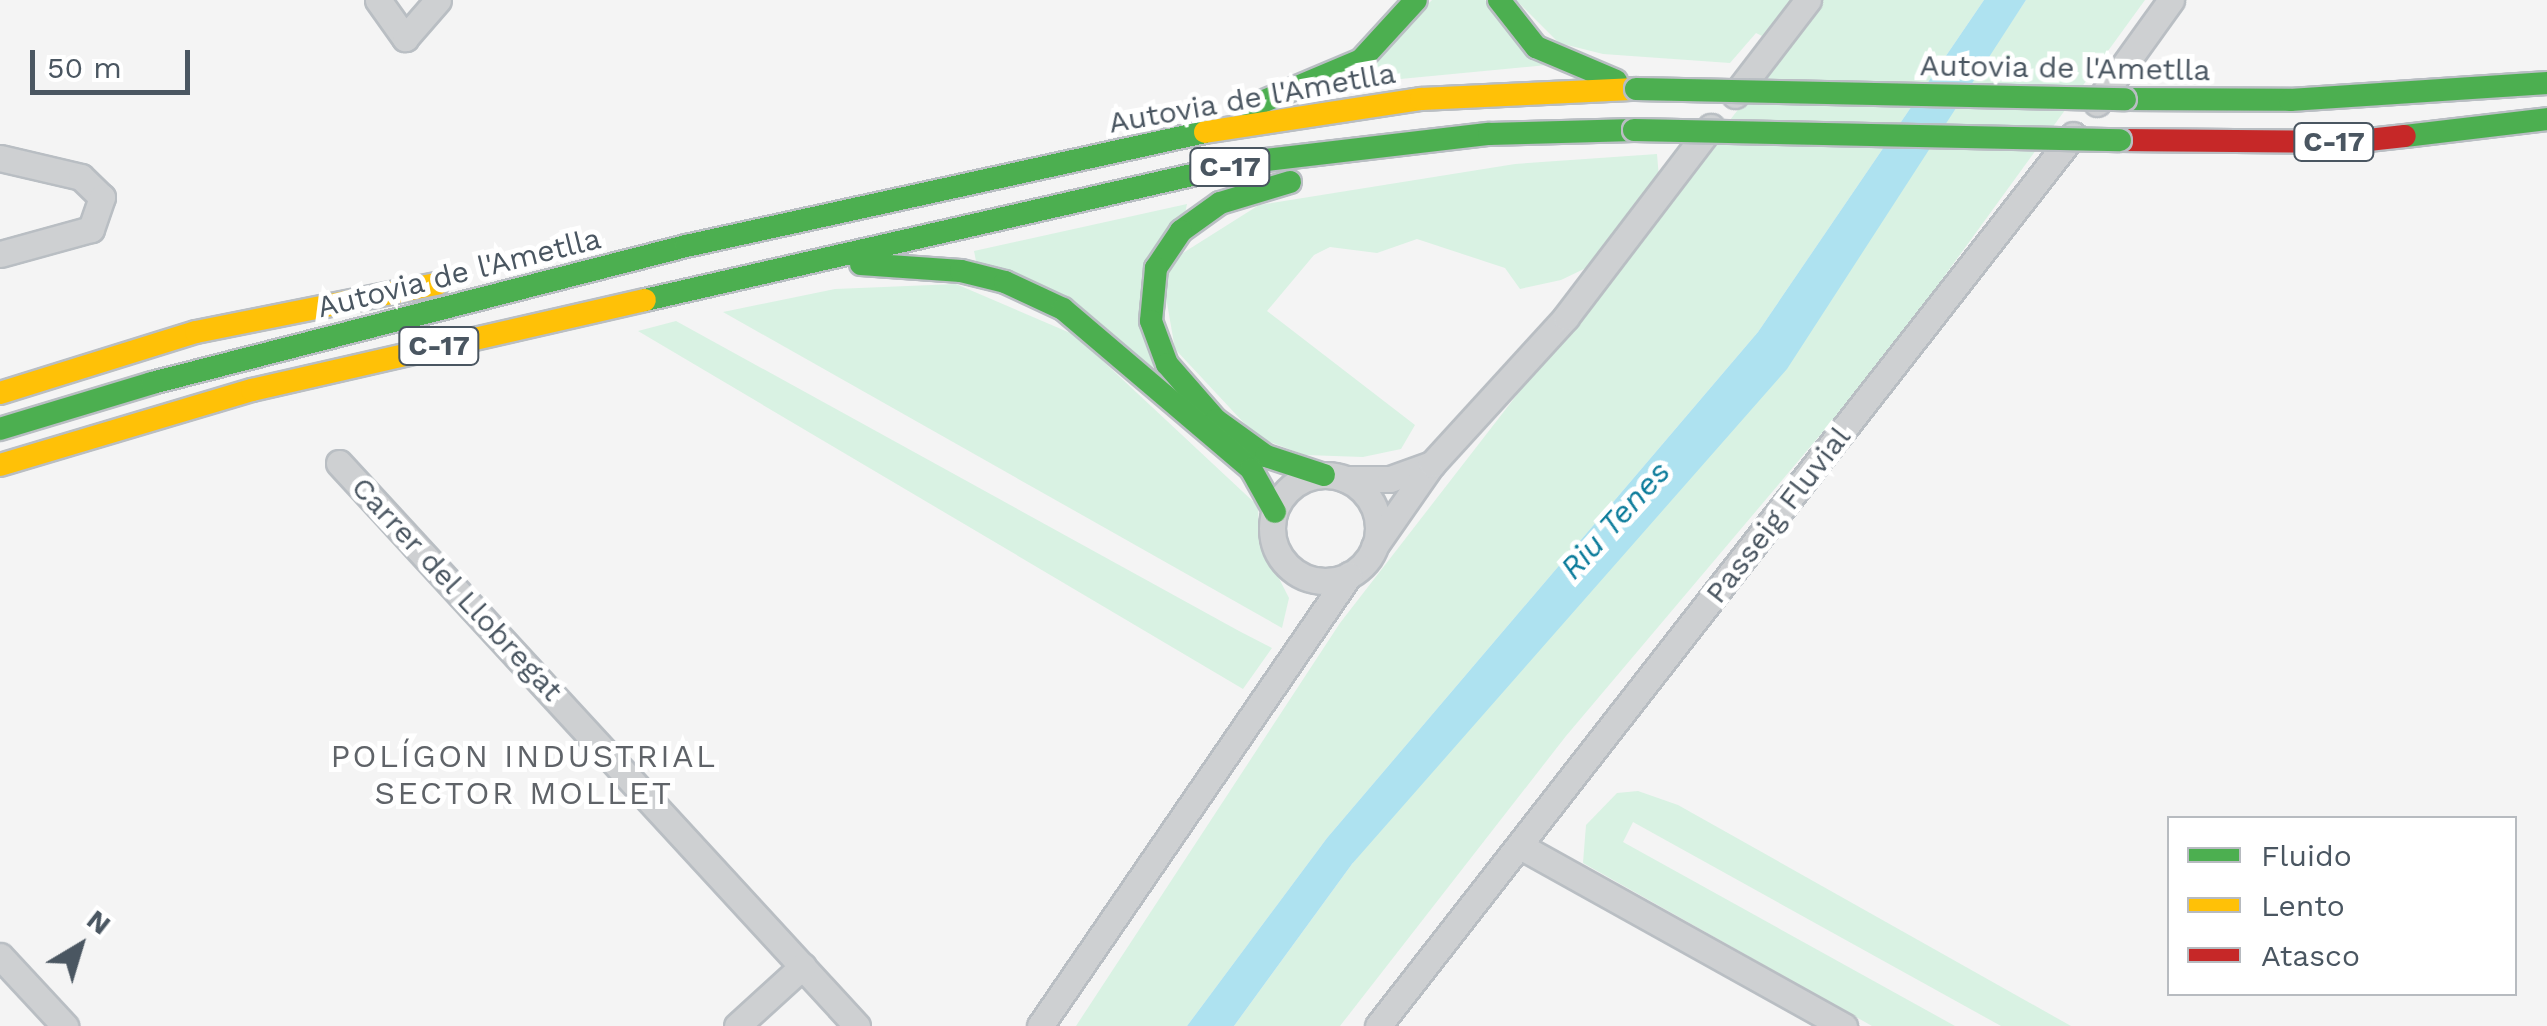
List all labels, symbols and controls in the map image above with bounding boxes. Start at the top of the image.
scale bar [35,30,195,92]
street label: Autovia de l'Ametlla [1919,47,2211,89]
text: 50 m [47,50,122,85]
street label: Autovia de l'Ametlla [1105,55,1399,141]
road number: C-17 [2292,119,2376,165]
road number: C-17 [1188,144,1272,190]
street label: Autovia de l'Ametlla [313,220,605,326]
road number: C-17 [396,323,482,369]
street label: Passeig Fluvial [1698,420,1858,610]
water label: Riu Tenes [1552,453,1678,587]
street label: Carrer del Llobregat [343,469,571,709]
district label: POLÍGON INDUSTRIAL SECTOR MOLLET [330,738,718,813]
legend [2167,816,2517,996]
text: Fluido [2261,838,2352,873]
text: Lento [2261,888,2345,923]
north arrow [30,896,130,996]
text: N [80,903,117,941]
text: Atasco [2261,938,2360,973]

